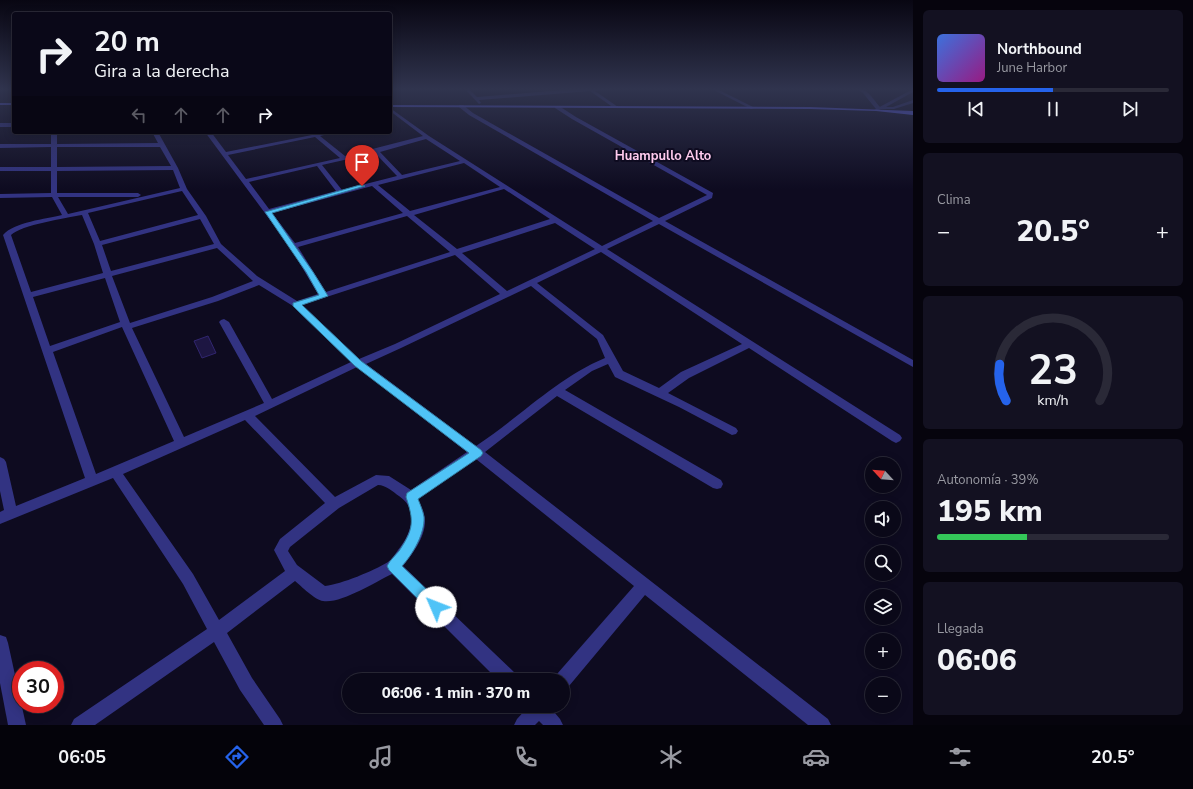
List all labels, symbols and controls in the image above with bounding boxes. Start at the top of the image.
text: 20 m [94,23,160,61]
icon: right [28,28,80,80]
text: Northbound [997,39,1082,59]
text: Gira a la derecha [94,59,230,83]
text: June Harbor [997,59,1067,77]
icon: previous [965,98,987,120]
icon: pause [1042,98,1064,120]
icon: next [1119,98,1141,120]
icon: left [128,104,150,126]
icon: ahead [170,104,192,126]
icon: ahead [212,104,234,126]
icon: right [254,104,276,126]
pin [345,145,379,186]
district label: Huampullo Alto [615,147,711,165]
icon: arrive [351,151,373,173]
text: Clima [937,191,971,209]
text: 20.5° [1016,211,1090,252]
text: − [937,217,950,247]
text: + [1156,217,1169,247]
text: 23 [1028,341,1078,398]
text: km/h [1037,390,1069,409]
north arrow [865,457,901,493]
map controls [865,457,901,713]
text: Autonomía · 39% [937,471,1038,489]
text: 195 km [937,491,1043,532]
button: sound [865,501,901,537]
button: search [865,545,901,581]
position arrow [415,586,457,628]
button: layers [865,589,901,625]
text: Llegada [937,620,984,638]
button: + [865,633,901,669]
text: 06:06 [937,640,1017,681]
speed limit sign: 30 [12,661,64,713]
button: − [865,677,901,713]
text: 06:06 · 1 min · 370 m [382,683,530,703]
icon: directions [223,743,251,771]
icon: music [367,743,395,771]
icon: phone [512,743,540,771]
icon: climate [657,743,685,771]
icon: car [802,743,830,771]
icon: filters [946,743,974,771]
text: 06:05 [58,745,106,769]
text: 20.5° [1091,745,1135,769]

